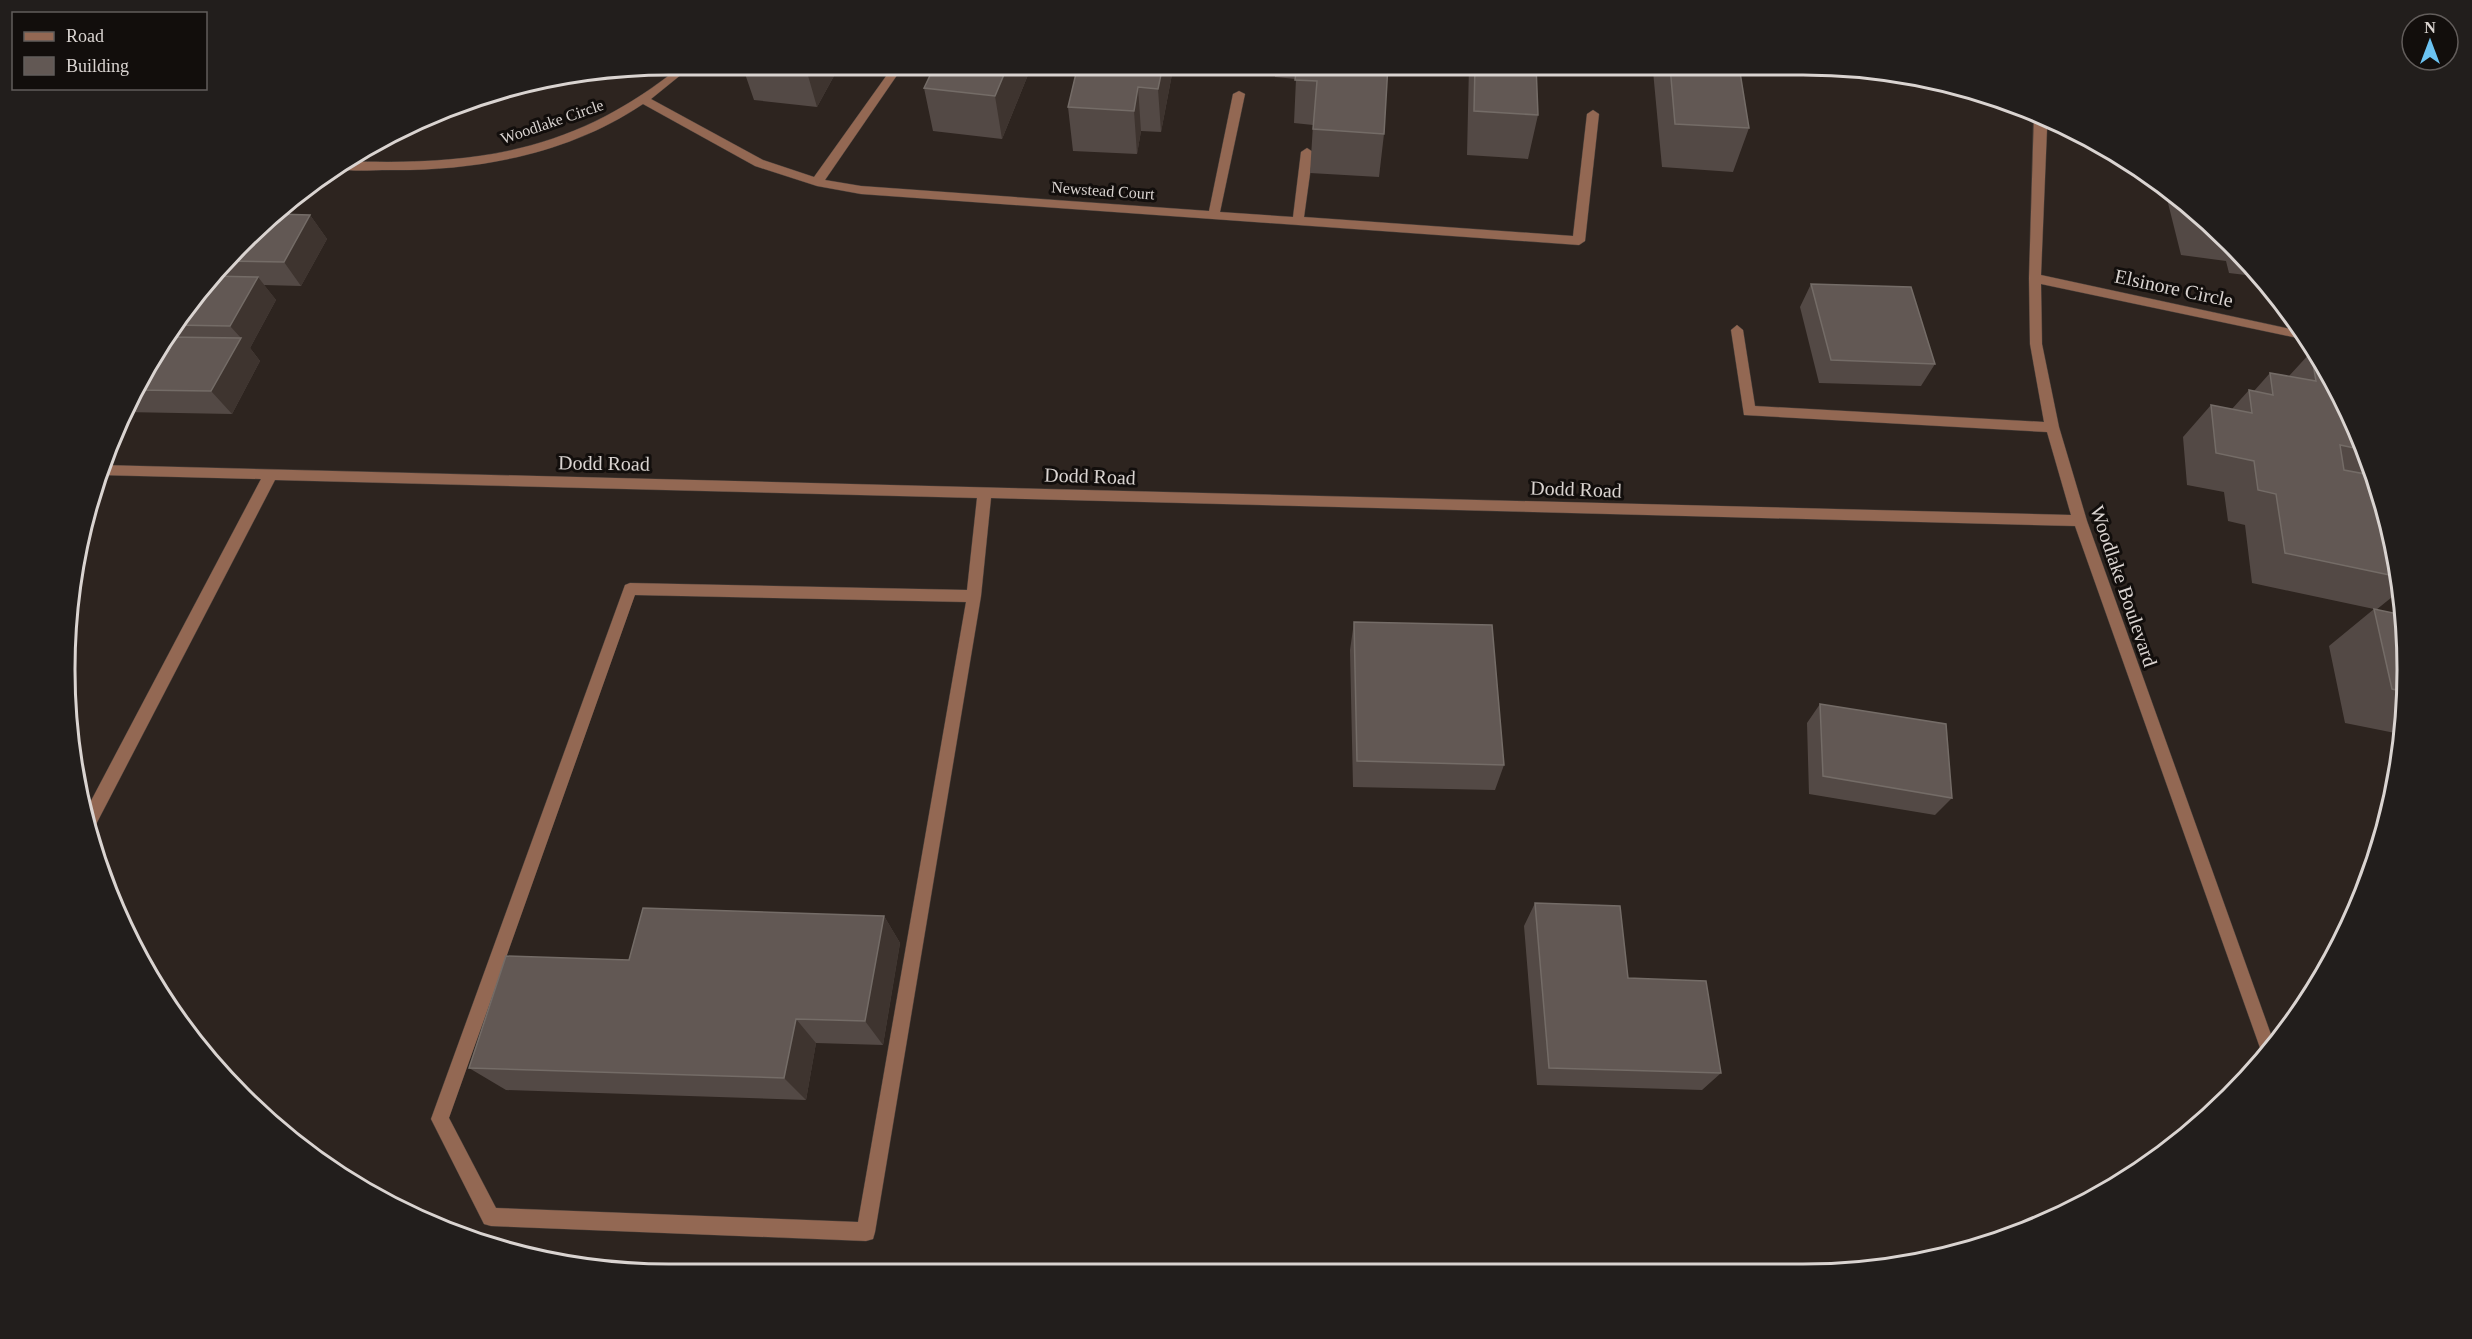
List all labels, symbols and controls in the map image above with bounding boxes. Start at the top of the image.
legend [12,12,207,90]
north arrow [2400,12,2460,72]
text: N [2424,19,2436,36]
text: Road [66,26,104,46]
text: Building [66,56,129,76]
street label: Woodlake Circle [499,96,606,147]
street label: Newstead Court [1051,178,1156,203]
street label: Elsinore Circle [2113,265,2235,311]
street label: Dodd Road [558,451,650,475]
street label: Dodd Road [1044,463,1136,489]
street label: Dodd Road [1530,476,1622,502]
street label: Woodlake Boulevard [2086,503,2162,669]

